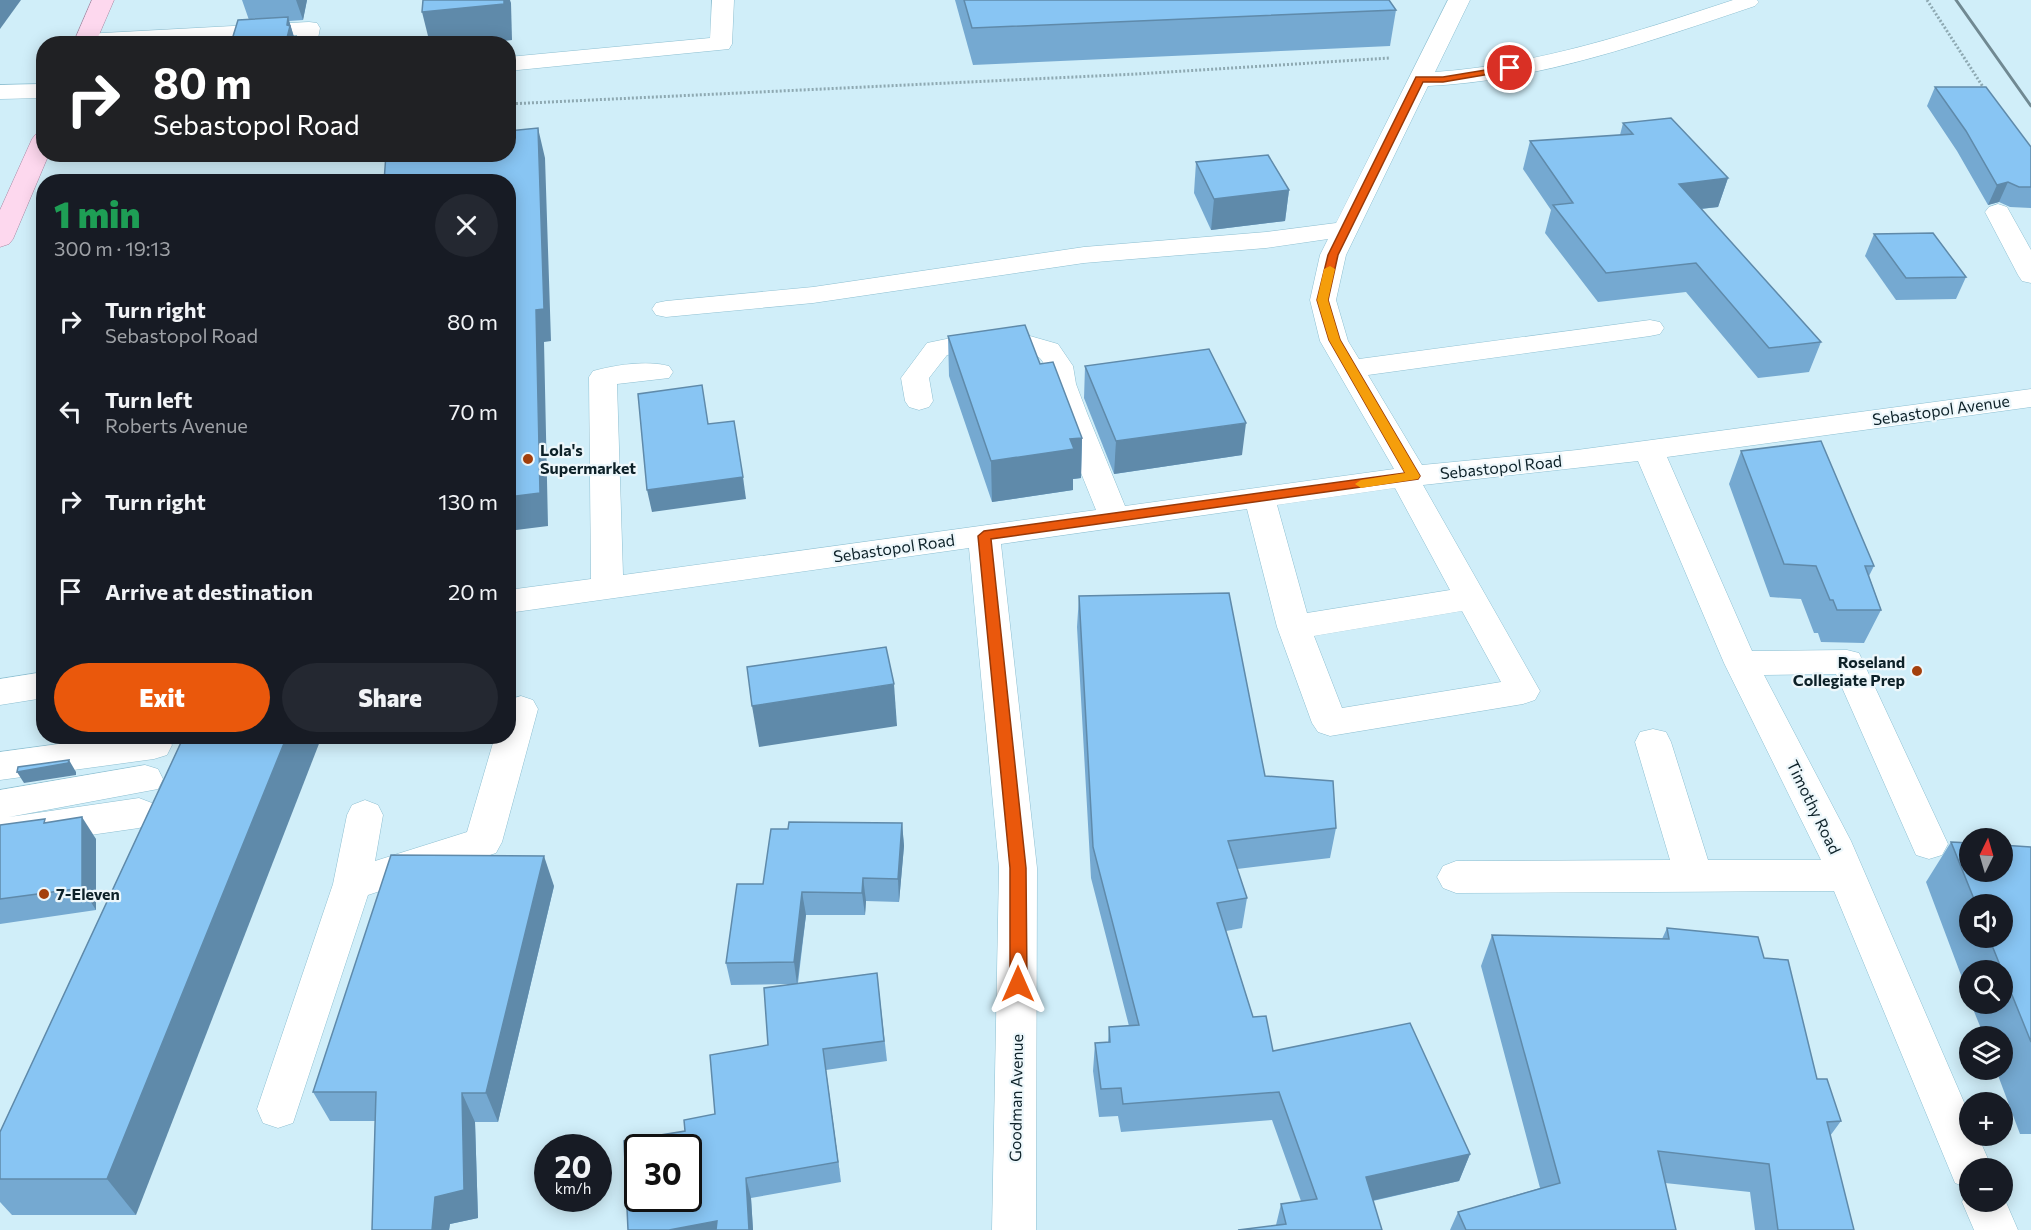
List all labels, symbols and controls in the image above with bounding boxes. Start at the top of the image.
pin [1484,42,1535,93]
icon: arrive [1493,51,1526,84]
text: 80 m [153,56,252,108]
icon: right [54,60,132,138]
text: Sebastopol Road [153,108,360,141]
text: 1 min [54,191,140,235]
button: close [435,194,498,257]
text: 300 m · 19:13 [54,236,171,260]
text: Turn right [105,296,206,323]
icon: right [54,305,87,338]
text: 80 m [447,308,498,335]
text: Sebastopol Road [105,323,258,347]
text: Turn left [105,386,192,413]
street label: Sebastopol Avenue [1871,390,2011,429]
icon: left [54,395,87,428]
text: 70 m [449,398,498,425]
text: Roberts Avenue [105,413,248,437]
place label: Lola's Supermarket [540,440,636,477]
street label: Sebastopol Road [1439,451,1563,482]
marker: Lola's Supermarket [521,452,535,466]
icon: right [54,485,87,518]
text: Turn right [105,488,206,515]
text: 130 m [438,488,498,515]
street label: Sebastopol Road [832,530,956,565]
icon: arrive [54,575,87,608]
text: Arrive at destination [105,578,313,605]
text: 20 m [448,578,498,605]
place label: Roseland Collegiate Prep [1793,652,1905,689]
button: Exit [54,663,270,732]
button: Share [282,663,498,732]
marker: Roseland Collegiate Prep [1910,664,1924,678]
street label: Timothy Road [1784,757,1845,857]
north arrow [1959,828,2013,882]
map controls [1959,828,2013,1212]
place label: 7-Eleven [56,884,120,903]
marker: 7-Eleven [37,887,51,901]
button: sound [1959,894,2013,948]
position arrow [986,952,1050,1016]
button: search [1959,960,2013,1014]
button: layers [1959,1026,2013,1080]
street label: Goodman Avenue [1005,1034,1026,1162]
button: + [1959,1092,2013,1146]
speed limit sign: 30 [624,1134,702,1212]
text: 20 [555,1147,591,1184]
button: − [1959,1158,2013,1212]
text: km/h [555,1179,591,1197]

